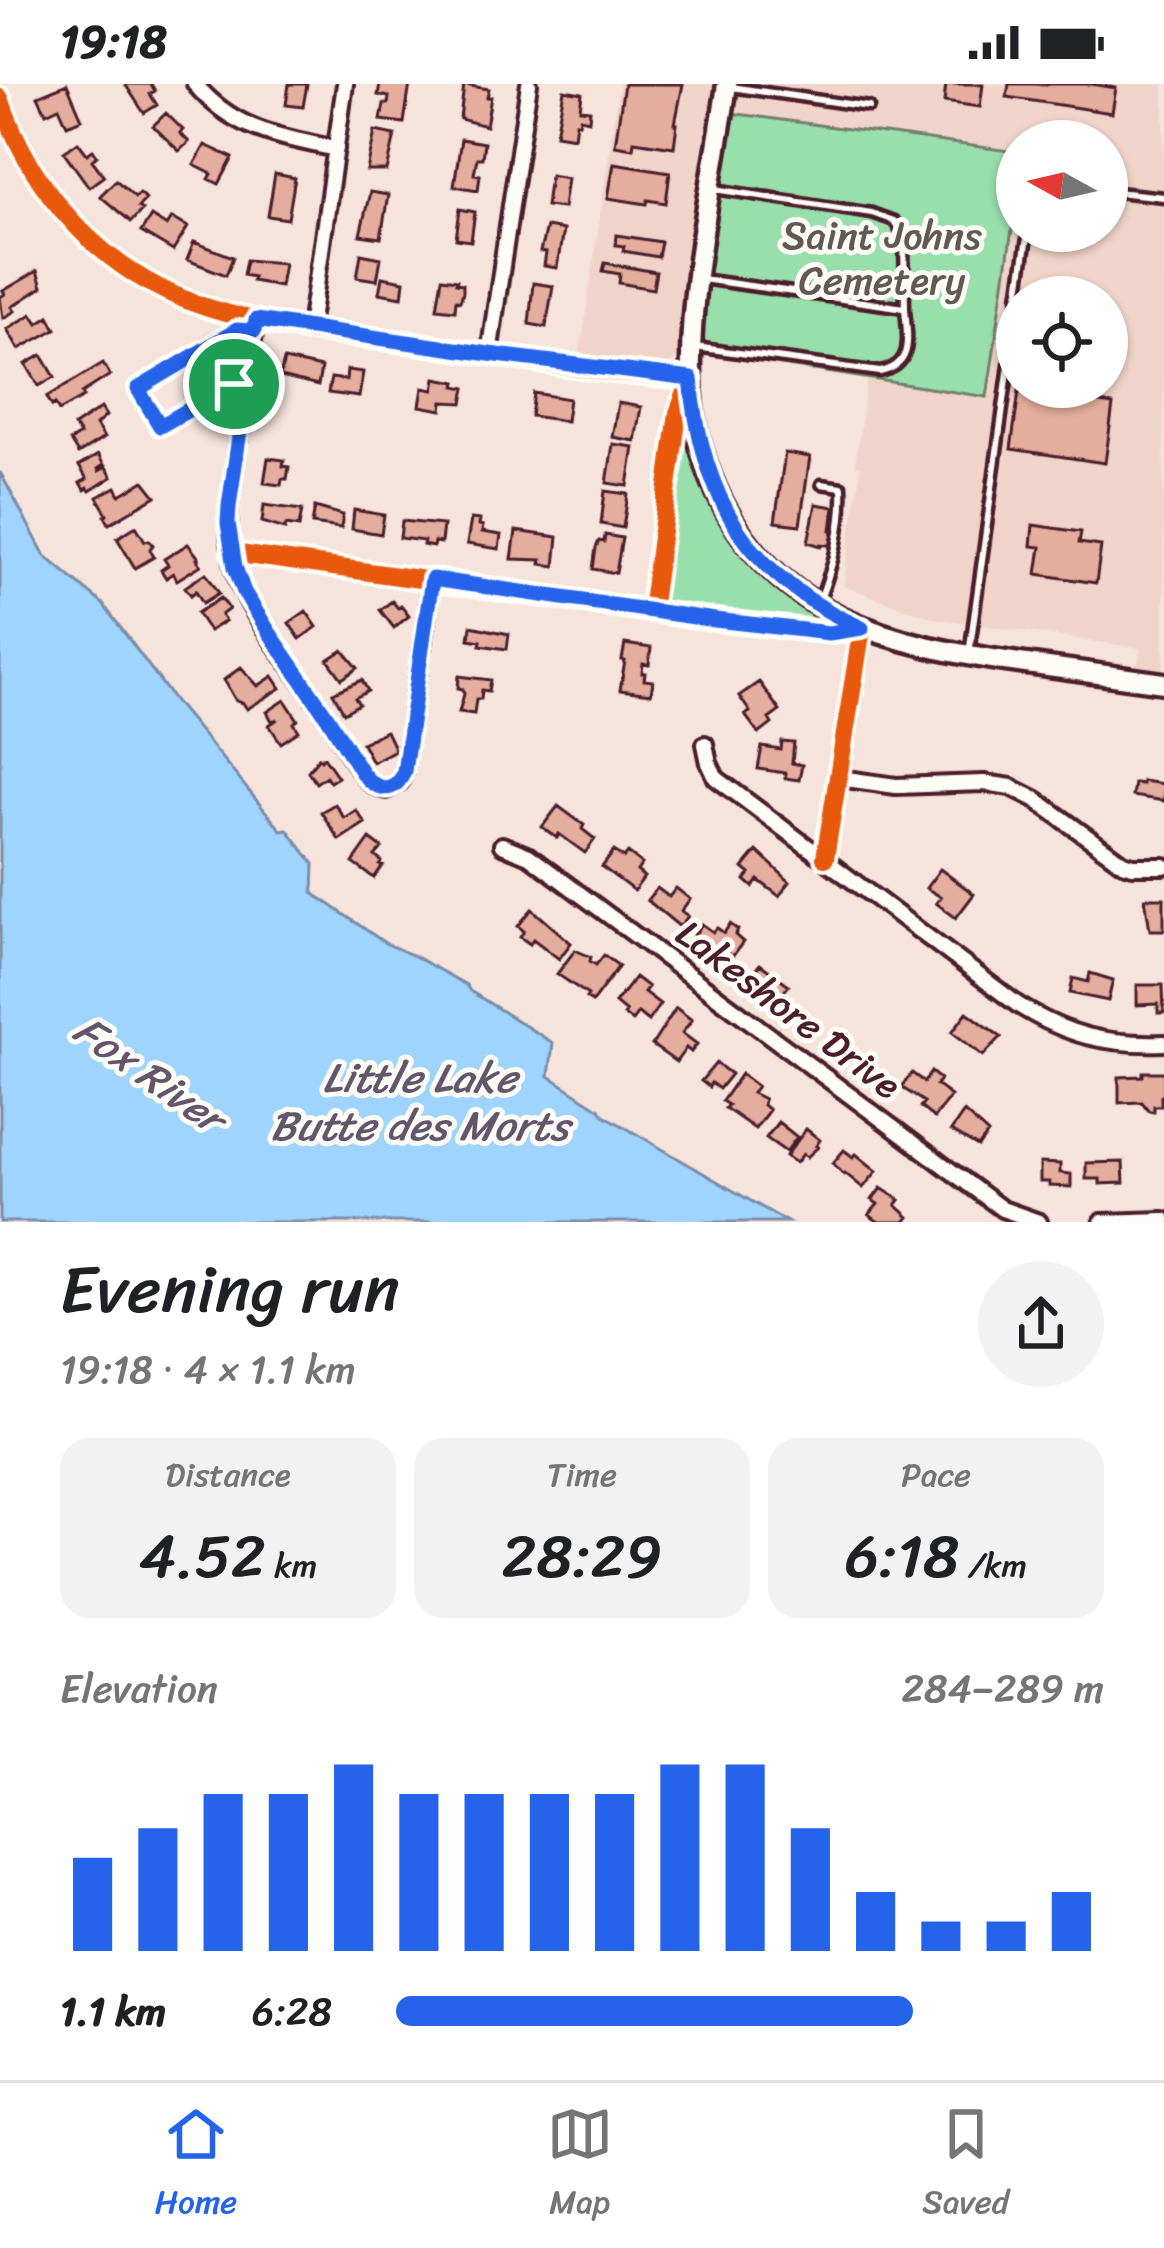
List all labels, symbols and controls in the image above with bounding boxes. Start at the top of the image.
text: 19:18 [60,2,167,82]
north arrow [996,120,1128,252]
map controls [996,120,1128,408]
park label: Saint Johns Cemetery [782,201,982,315]
button: locate [996,276,1128,408]
pin [183,333,285,435]
icon: arrive [201,351,267,417]
street label: Lakeshore Drive [661,900,917,1118]
water label: Fox River [58,995,246,1157]
water label: Little Lake Butte des Morts [270,1041,574,1163]
text: Evening run [60,1231,400,1348]
button: share [978,1261,1104,1387]
text: 19:18 · 4 × 1.1 km [60,1335,356,1404]
text: Distance [165,1446,291,1504]
text: Time [547,1446,617,1504]
text: Pace [901,1446,971,1504]
text: 4.52 [139,1504,266,1610]
text: 28:29 [502,1504,662,1610]
text: 6:18 [845,1504,959,1610]
text: km [266,1537,317,1595]
text: /km [959,1537,1027,1595]
text: Elevation [60,1654,218,1723]
text: 284–289 m [901,1654,1104,1723]
text: 1.1 km [60,1977,166,2046]
text: 6:28 [252,1977,332,2046]
tab: Home [155,2101,237,2231]
tab: Map [547,2101,613,2231]
tab: Saved [922,2101,1009,2231]

